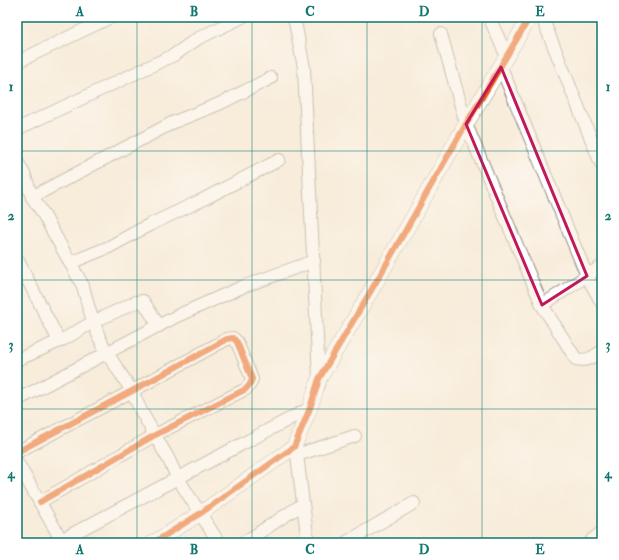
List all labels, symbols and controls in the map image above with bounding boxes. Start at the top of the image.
text: A [75,4,85,20]
text: B [190,4,198,20]
text: C [305,4,315,20]
text: D [419,4,430,20]
text: E [535,4,545,20]
text: 1 [9,79,14,95]
text: 1 [606,79,611,95]
text: 2 [8,208,15,224]
text: 2 [605,208,612,224]
text: 3 [9,337,14,353]
text: 3 [606,337,611,353]
text: 4 [6,466,15,482]
text: 4 [603,466,612,482]
text: A [75,542,85,558]
text: B [190,542,198,558]
text: C [305,542,315,558]
text: D [419,542,430,558]
text: E [535,542,545,558]

